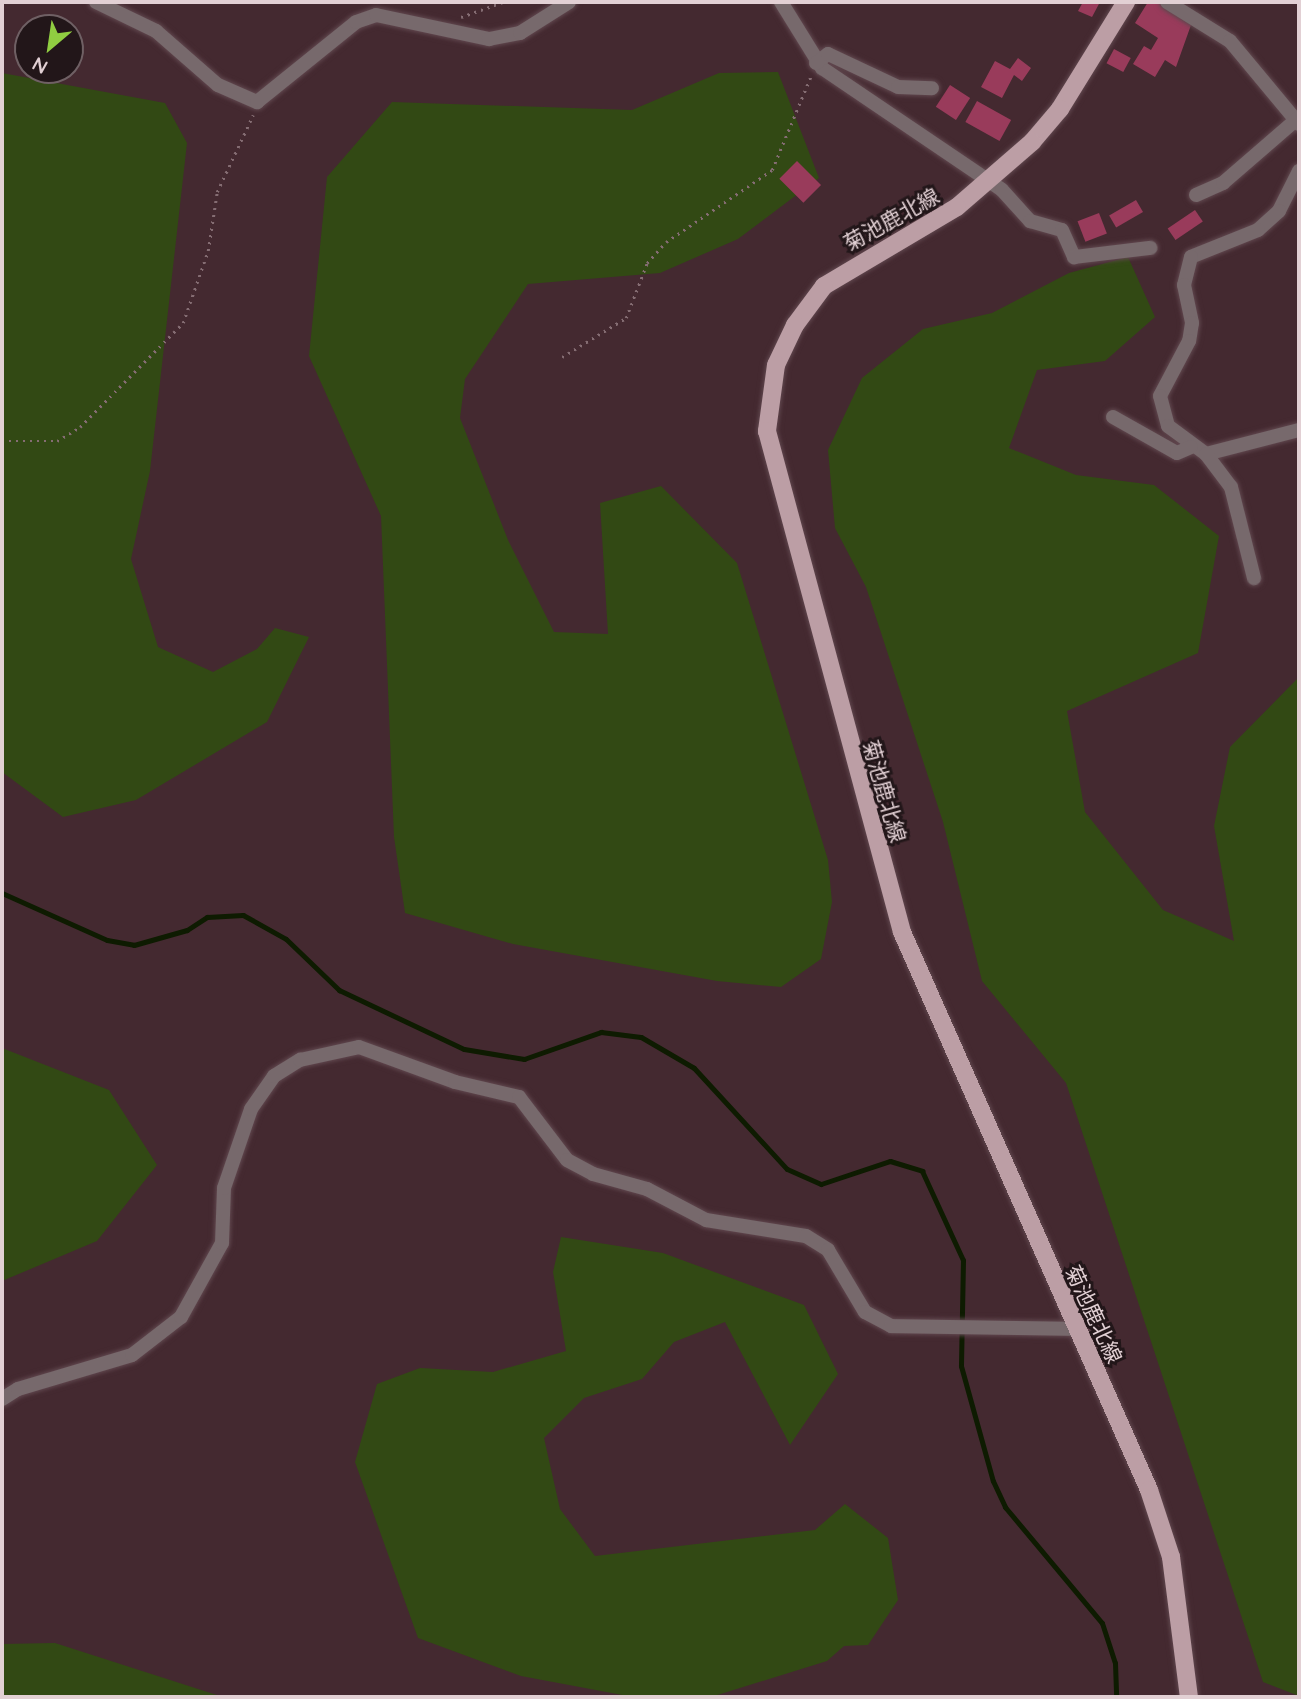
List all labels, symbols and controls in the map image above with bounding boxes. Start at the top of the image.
north arrow [14,14,84,84]
text: N [28,52,52,79]
street label: 菊池鹿北線 [839,183,943,255]
street label: 菊池鹿北線 [858,737,912,845]
street label: 菊池鹿北線 [1060,1261,1128,1367]

